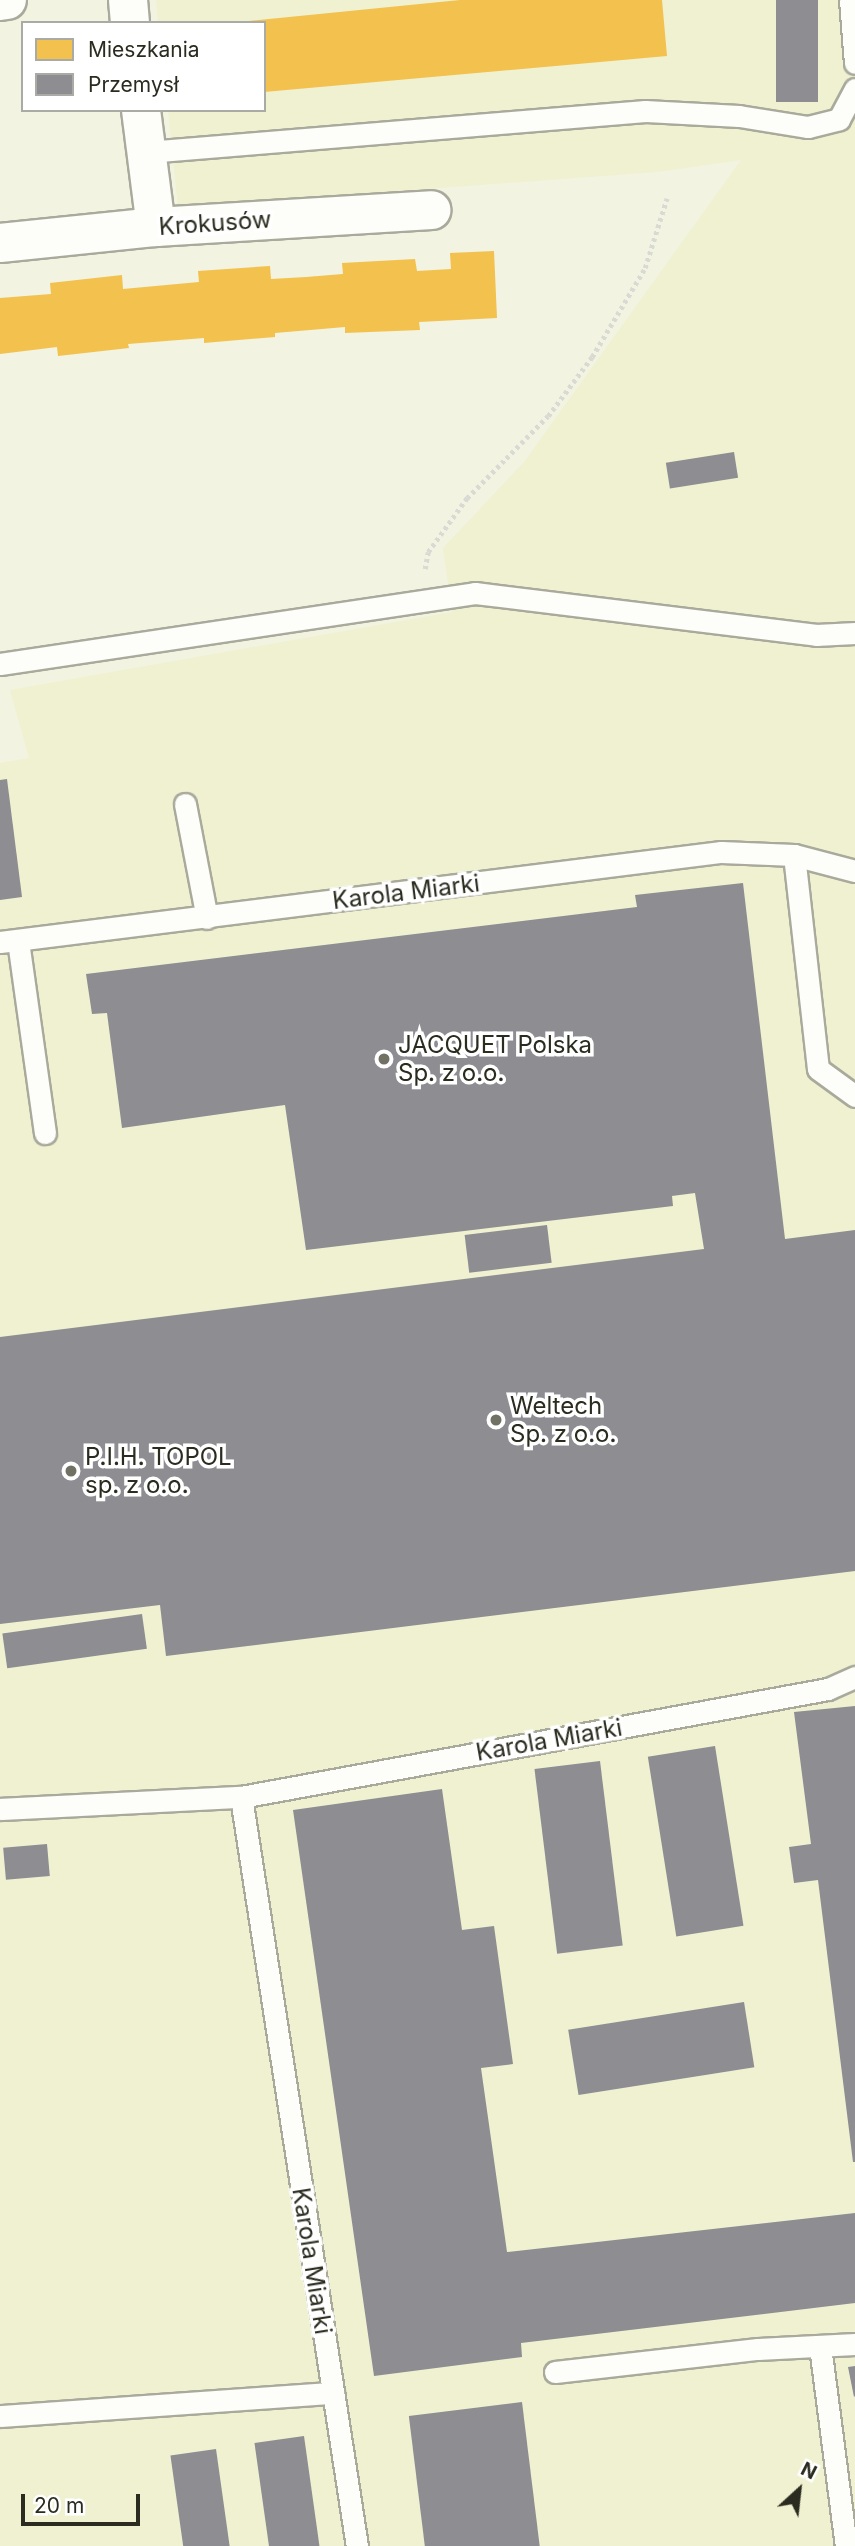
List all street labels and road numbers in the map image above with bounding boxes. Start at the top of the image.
street label: Krokusów [158,205,272,241]
street label: Karola Miarki [331,869,481,915]
street label: Karola Miarki [474,1713,624,1767]
street label: Karola Miarki [286,2186,338,2336]

